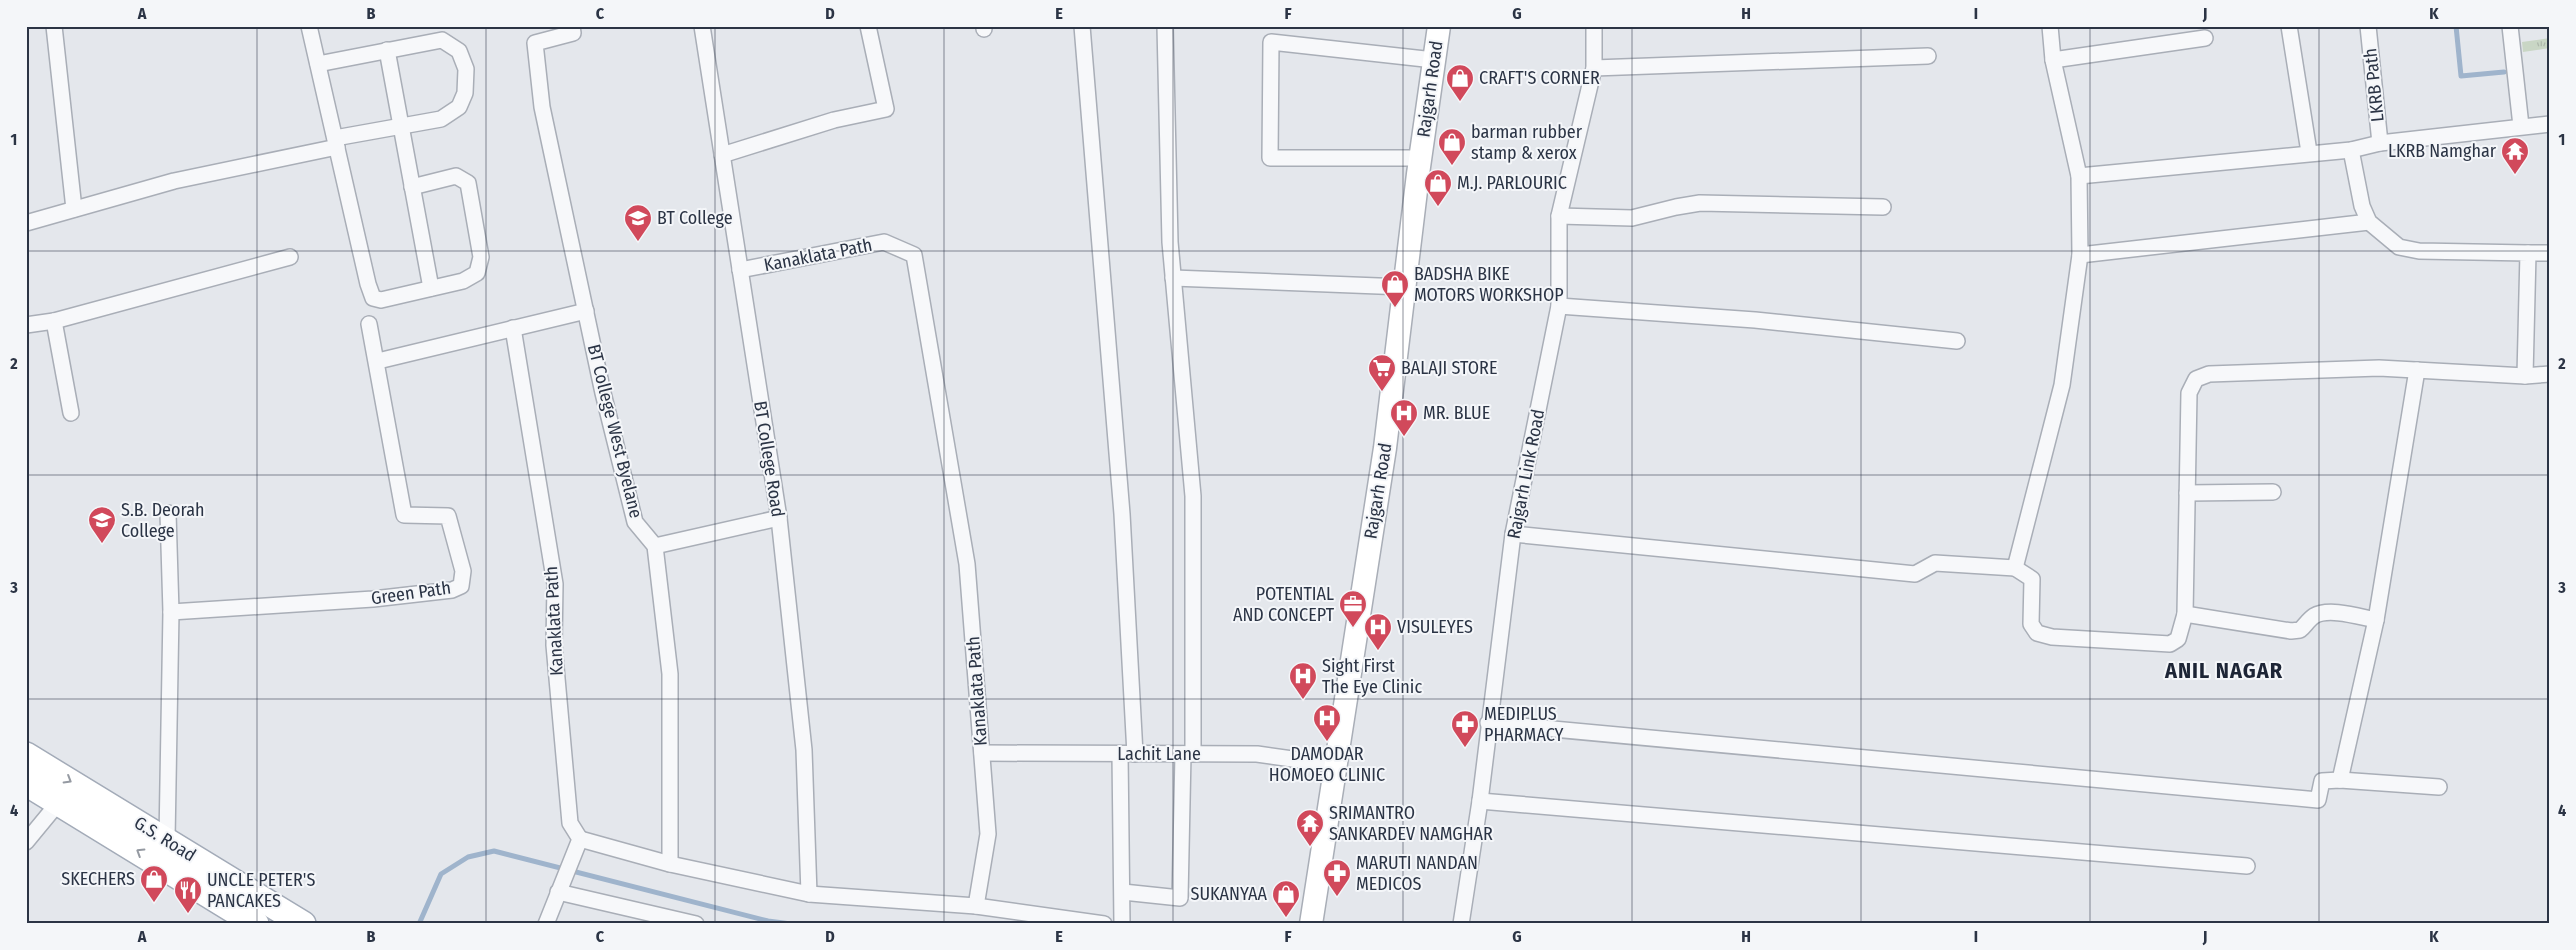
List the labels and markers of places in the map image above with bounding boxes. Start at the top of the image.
shop icon: CRAFT'S CORNER [1445,63,1475,102]
place label: CRAFT'S CORNER [1479,67,1600,89]
place label: barman rubber stamp & xerox [1471,121,1583,164]
shop icon: barman rubber stamp & xerox [1437,127,1467,166]
temple icon: LKRB Namghar [2500,136,2530,175]
place label: LKRB Namghar [2388,140,2497,162]
shop icon: M.J. PARLOURIC [1423,168,1453,207]
place label: M.J. PARLOURIC [1457,172,1567,194]
school or university icon: BT College [623,203,653,242]
place label: BT College [657,207,733,229]
place label: BADSHA BIKE MOTORS WORKSHOP [1414,263,1564,306]
shop icon: BADSHA BIKE MOTORS WORKSHOP [1380,269,1410,308]
supermarket icon: BALAJI STORE [1367,353,1397,392]
place label: BALAJI STORE [1401,357,1497,379]
hospital icon: MR. BLUE [1389,398,1419,437]
place label: MR. BLUE [1423,402,1490,424]
place label: S.B. Deorah College [121,499,204,542]
school or university icon: S.B. Deorah College [87,505,117,544]
place label: POTENTIAL AND CONCEPT [1233,583,1335,626]
office icon: POTENTIAL AND CONCEPT [1338,589,1368,628]
hospital icon: VISULEYES [1363,612,1393,651]
place label: VISULEYES [1397,616,1473,638]
place label: Sight First The Eye Clinic [1322,655,1422,698]
hospital icon: Sight First The Eye Clinic [1288,661,1318,700]
hospital icon: DAMODAR HOMOEO CLINIC [1312,703,1342,742]
place label: MEDIPLUS PHARMACY [1484,703,1564,746]
pharmacy icon: MEDIPLUS PHARMACY [1450,709,1480,748]
place label: DAMODAR HOMOEO CLINIC [1269,743,1385,786]
place label: SRIMANTRO SANKARDEV NAMGHAR [1329,802,1493,845]
temple icon: SRIMANTRO SANKARDEV NAMGHAR [1295,808,1325,847]
place label: MARUTI NANDAN MEDICOS [1356,852,1478,895]
pharmacy icon: MARUTI NANDAN MEDICOS [1322,858,1352,897]
shop icon: SKECHERS [139,864,169,903]
place label: SKECHERS [61,868,135,890]
place label: UNCLE PETER'S PANCAKES [207,869,315,912]
restaurant icon: UNCLE PETER'S PANCAKES [173,875,203,914]
shop icon: SUKANYAA [1271,879,1301,918]
place label: SUKANYAA [1191,883,1268,905]

